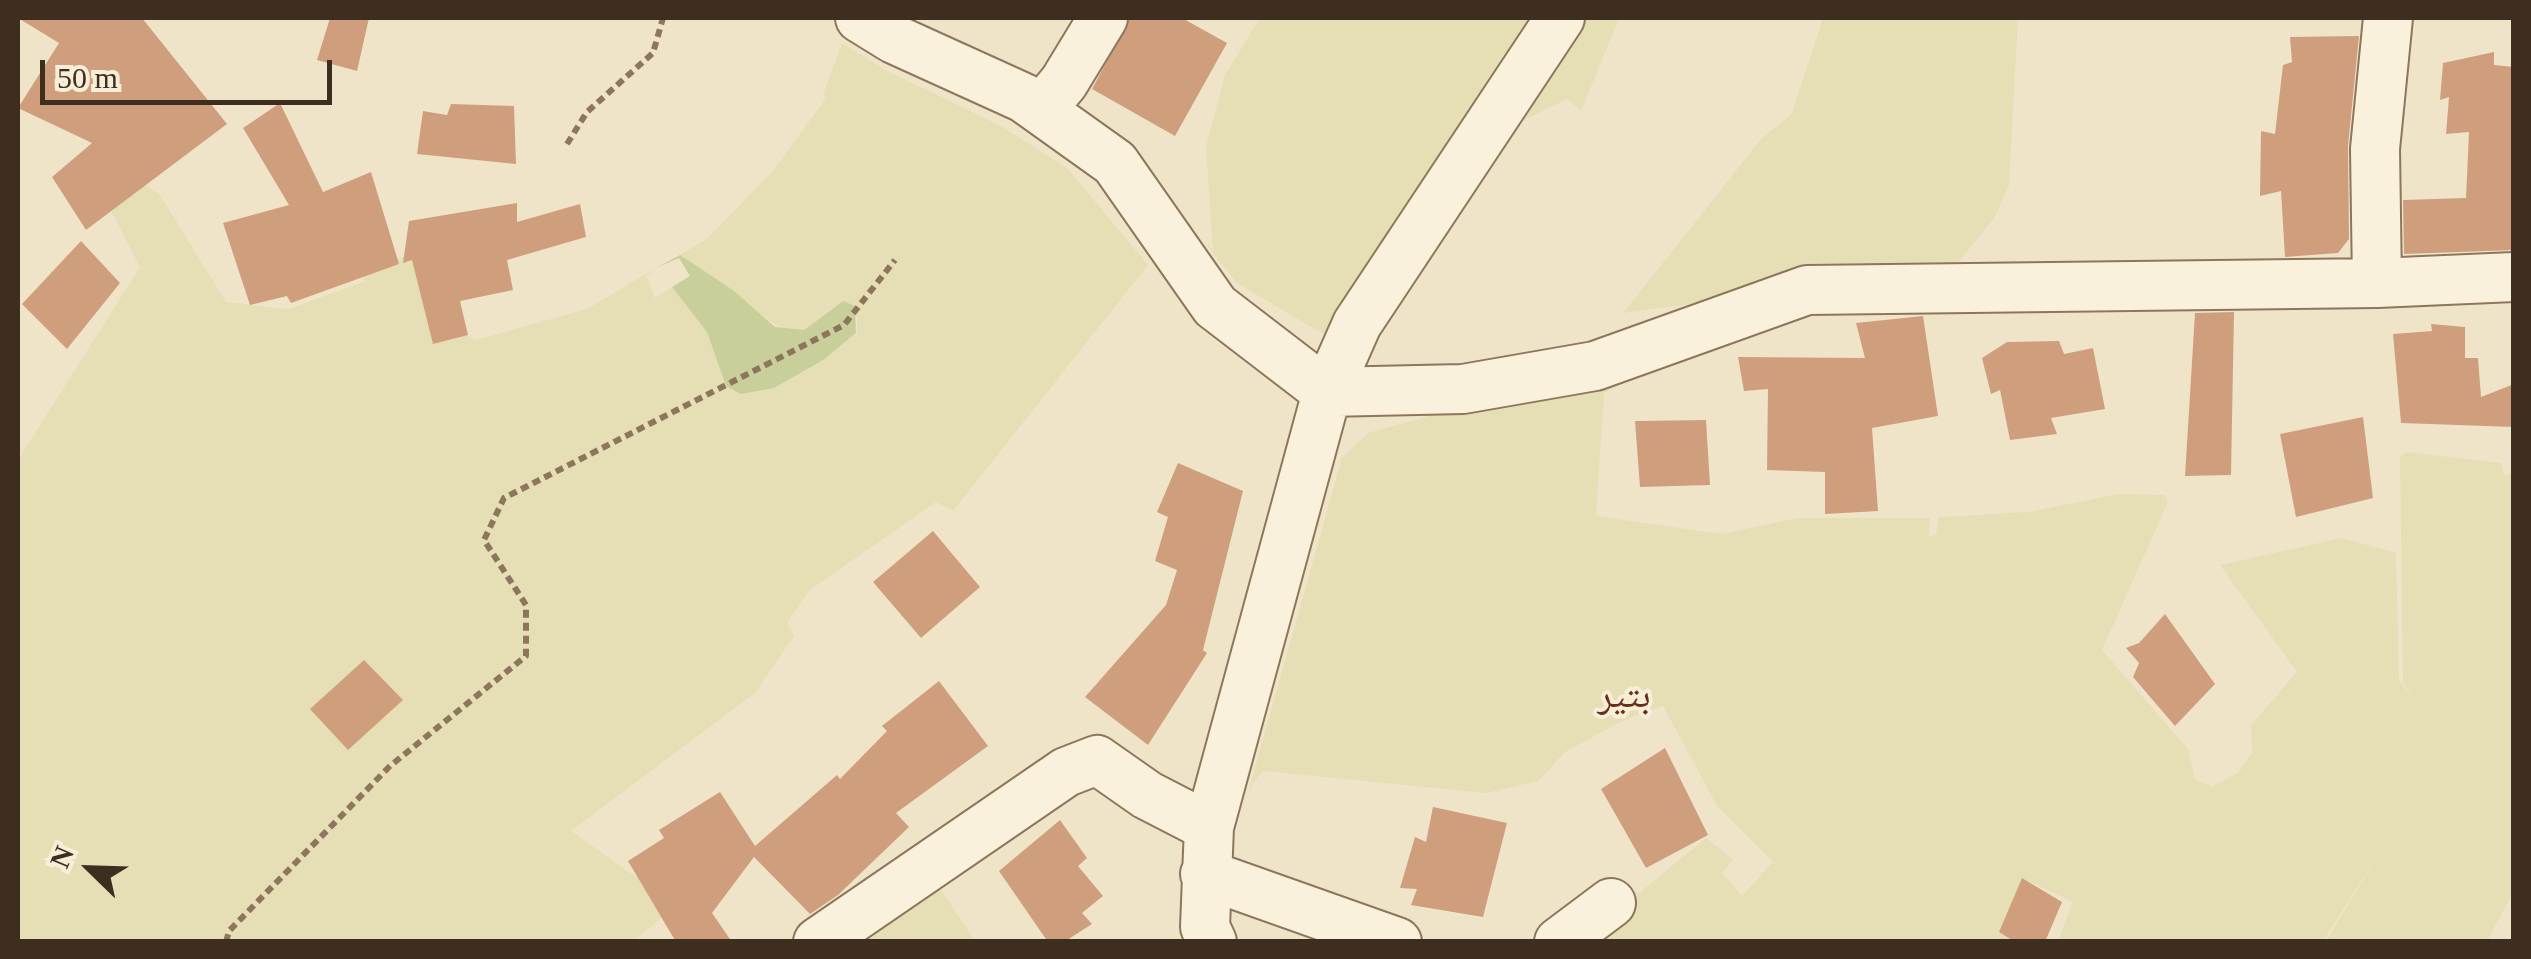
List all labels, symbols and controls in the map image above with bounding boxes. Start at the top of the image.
scale bar [45,40,338,102]
text: 50 m [57,61,118,94]
district label: بتير [1597,674,1651,720]
north arrow [40,819,140,919]
text: N [44,842,80,872]

